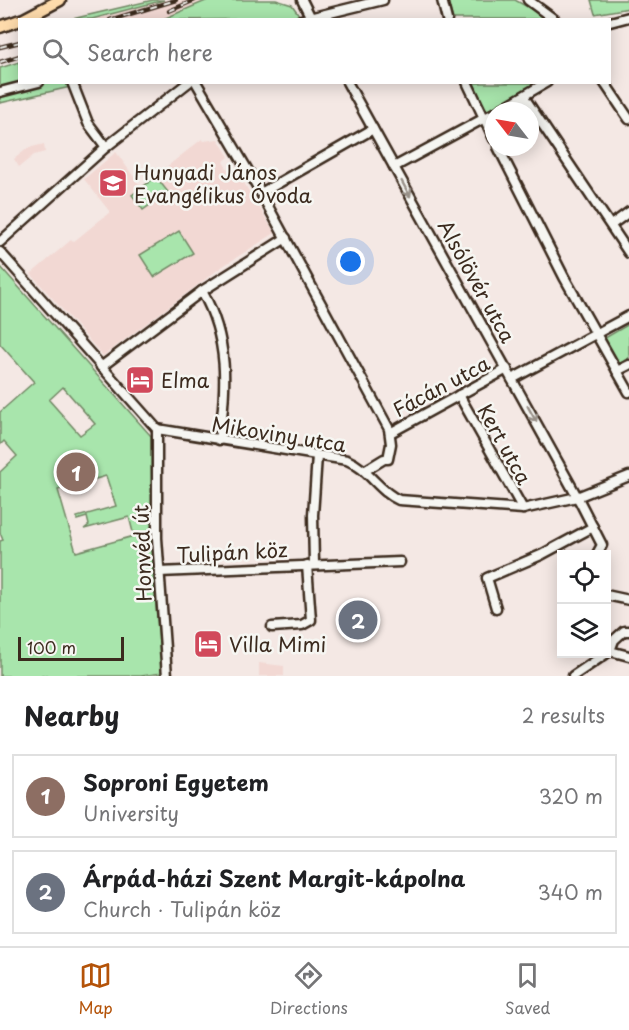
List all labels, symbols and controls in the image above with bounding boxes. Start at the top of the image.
search box [18,18,611,84]
icon: search [39,35,72,68]
text: Search here [87,35,213,68]
north arrow [485,102,539,156]
place label: Hunyadi János Evangélikus Óvoda [134,157,312,210]
school or university icon: Hunyadi János Evangélikus Óvoda [97,167,129,199]
one-way arrow [401,179,412,197]
street label: Alsólövér utca [431,214,523,348]
your location [336,247,365,276]
street label: Fácán utca [387,348,495,424]
hotel icon: Elma [124,364,156,396]
place label: Elma [161,365,210,395]
street label: Kert utca [471,398,540,490]
one-way arrow [526,405,538,422]
street label: Mikoviny utca [210,409,349,460]
pin: 1 [56,450,96,494]
street label: Honvéd út [125,504,159,602]
street label: Tulipán köz [176,534,289,570]
map controls [557,550,611,658]
button: locate [557,550,611,604]
pin: 2 [338,598,378,642]
button: layers [557,604,611,658]
hotel icon: Villa Mimi [192,628,224,660]
place label: Villa Mimi [229,629,326,659]
scale bar [18,634,124,662]
text: 100 m [27,635,76,659]
text: Nearby [24,696,119,735]
text: 2 results [522,700,605,730]
text: Soproni Egyetem [83,765,269,798]
text: 1 [41,781,50,811]
text: 320 m [539,781,603,811]
text: University [83,798,179,828]
text: Árpád-házi Szent Margit-kápolna [83,861,465,894]
text: 2 [38,877,53,907]
text: 340 m [538,877,603,907]
text: Church · Tulipán köz [83,894,281,924]
tab: Map [79,959,113,1019]
tab: Directions [270,959,348,1019]
tab: Saved [505,959,550,1019]

